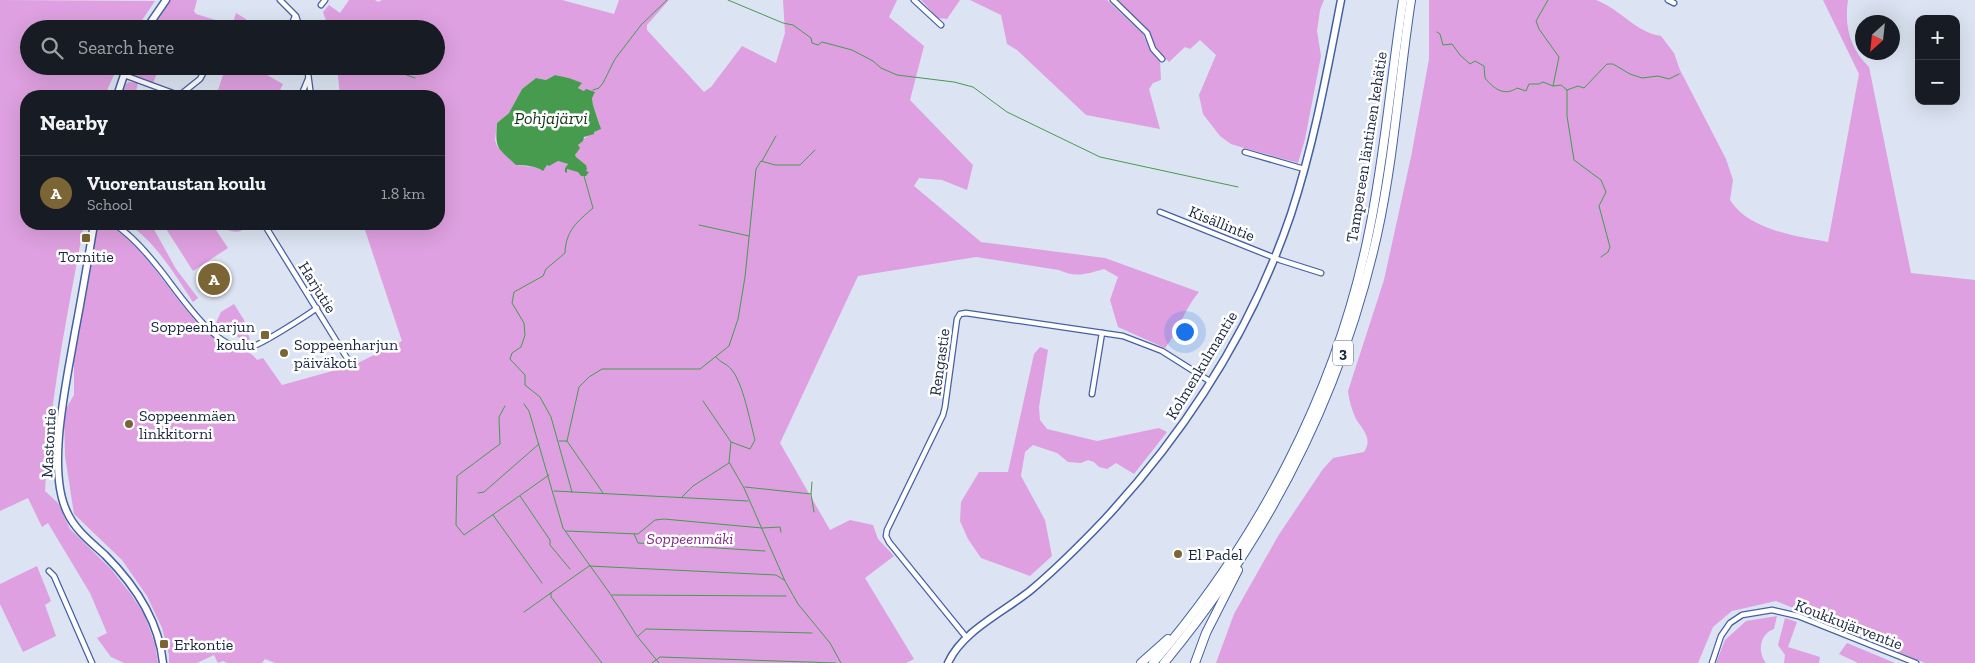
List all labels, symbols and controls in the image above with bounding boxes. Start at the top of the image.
north arrow [1855,15,1900,60]
map controls [1915,15,1960,105]
button: + [1915,15,1960,60]
search box [20,20,445,75]
icon: search [38,34,66,62]
text: Search here [78,36,174,59]
street label: Tampereen läntinen kehätie [1342,50,1391,244]
button: − [1915,60,1960,105]
water label: Pohjajärvi [514,107,588,129]
text: Nearby [40,110,108,135]
text: Vuorentaustan koulu [87,172,266,195]
text: A [51,184,62,203]
text: 1.8 km [381,184,425,203]
text: School [87,195,133,214]
street label: Kisällintie [1186,202,1258,245]
marker: Tornitie [80,232,92,244]
place label: Tornitie [58,247,114,266]
street label: Harjutie [294,258,341,317]
pin: A [198,260,230,298]
street label: Kolmenkulmantie [1162,308,1241,423]
place label: Soppeenharjun koulu [151,317,256,354]
your location [1172,319,1198,345]
street label: Rengastie [925,327,954,397]
marker: Soppeenharjun koulu [259,329,271,341]
place label: Soppeenharjun päiväkoti [294,335,399,372]
road number: 3 [1333,340,1353,366]
marker: Soppeenharjun päiväkoti [278,347,290,359]
place label: Soppeenmäen linkkitorni [139,406,237,443]
street label: Mastontie [37,408,60,478]
marker: Soppeenmäen linkkitorni [123,418,135,430]
park label: Soppeenmäki [647,529,733,548]
place label: El Padel [1188,545,1243,564]
marker: El Padel [1172,548,1184,560]
street label: Koukkujärventie [1792,595,1905,654]
place label: Erkontie [174,635,233,654]
marker: Erkontie [158,638,170,650]

